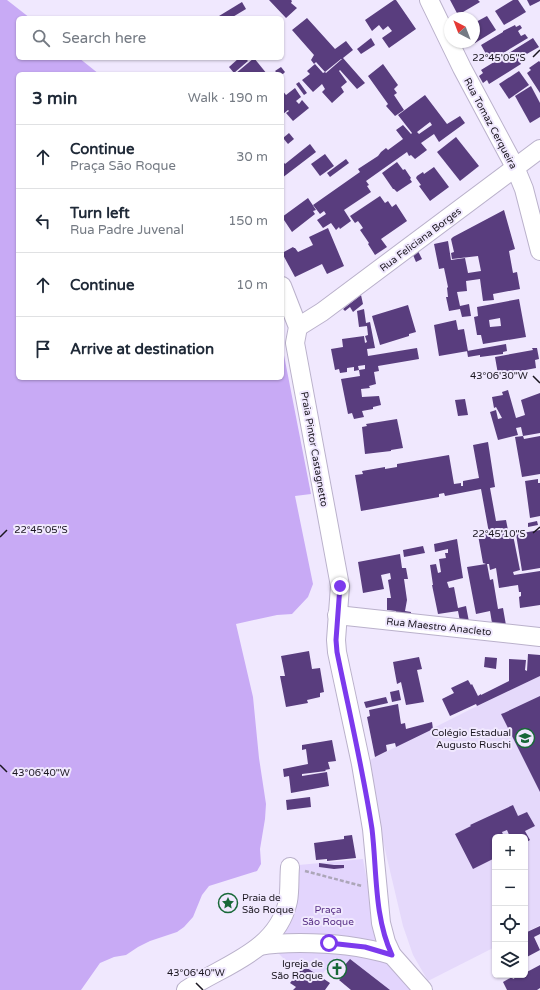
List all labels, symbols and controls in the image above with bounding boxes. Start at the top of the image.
north arrow [444,12,480,48]
search box [16,16,284,60]
icon: search [30,27,52,49]
text: Search here [62,29,146,47]
text: 22°45'05"S [472,52,526,64]
street label: Rua Tomaz Cerqueira [461,76,519,171]
text: 3 min [32,88,77,109]
text: Walk · 190 m [188,90,268,106]
text: Continue [70,140,134,158]
icon: ahead [32,146,54,168]
text: 30 m [236,149,268,165]
text: Praça São Roque [70,158,176,174]
text: Turn left [70,204,130,222]
street label: Rua Feliciana Borges [377,205,464,274]
icon: left [32,210,54,232]
text: 150 m [228,213,268,229]
text: Rua Padre Juvenal [70,222,184,238]
icon: ahead [32,274,54,296]
text: Continue [70,276,134,294]
text: 10 m [236,277,268,293]
icon: arrive [32,338,54,360]
text: Arrive at destination [70,340,214,358]
text: 43°06'30"W [470,370,528,382]
street label: Praia Pintor Castagnetto [298,391,330,508]
text: 22°45'05"S [14,524,68,536]
text: 22°45'10"S [472,528,526,540]
route end [331,577,349,595]
street label: Rua Maestro Anacleto [386,616,492,638]
place label: Colégio Estadual Augusto Ruschi [431,727,511,751]
school or university icon: Colégio Estadual Augusto Ruschi [514,727,536,749]
text: 43°06'40"W [12,767,70,779]
map controls [492,834,528,978]
button: + [492,834,528,870]
button: − [492,870,528,906]
place icon: Praia de São Roque [217,892,239,914]
place label: Praia de São Roque [242,892,294,916]
park label: Praça São Roque [302,904,354,928]
button: locate [492,906,528,942]
route start [320,934,338,952]
button: layers [492,942,528,978]
place label: Igreja de São Roque [271,958,323,982]
church icon: Igreja de São Roque [326,958,348,980]
text: 43°06'40"W [167,967,225,979]

